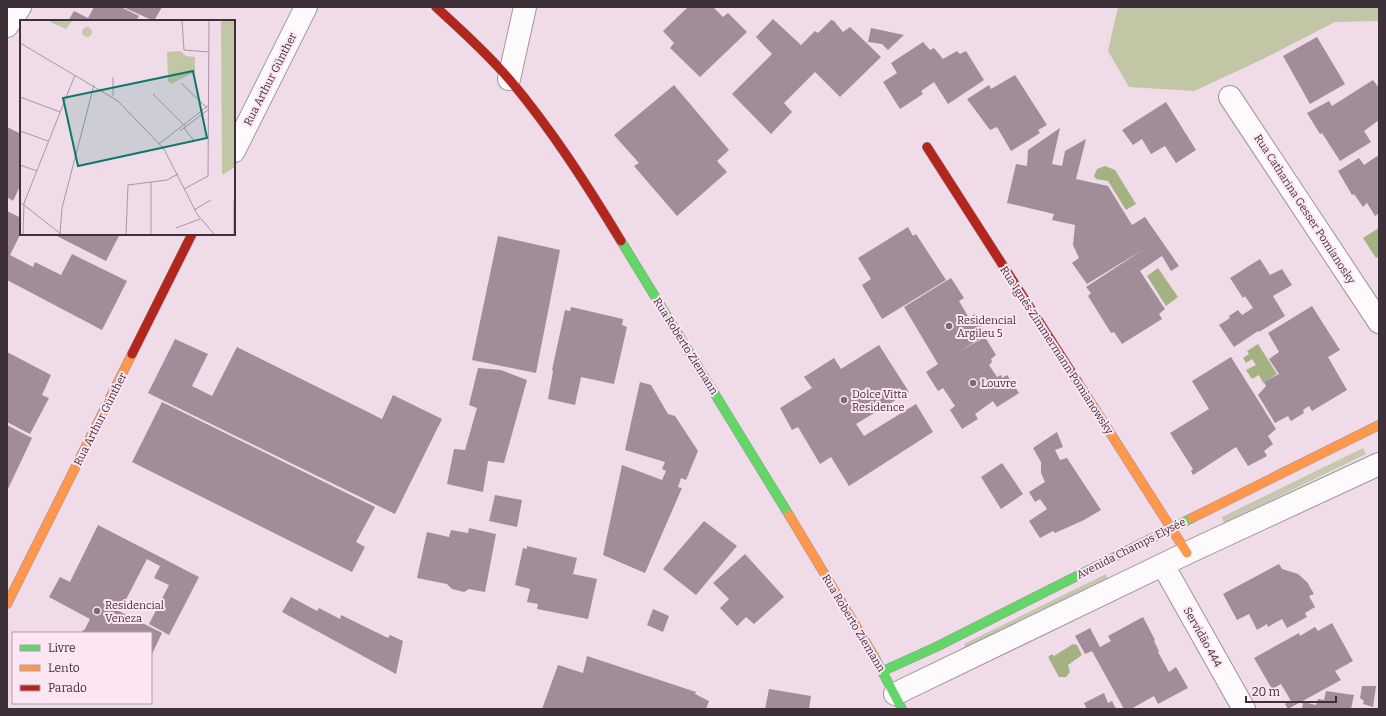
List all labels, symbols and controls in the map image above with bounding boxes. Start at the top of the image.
inset map [20,20,235,235]
street label: Rua Arthur Günther [241,31,300,128]
street label: Rua Catharina Gesser Pomianosky [1251,132,1358,287]
street label: Rua Ignês Zimmermann Pomianowsky [997,264,1116,437]
street label: Rua Roberto Ziemann [651,296,721,397]
place label: Residencial Argileu 5 [957,314,1016,340]
marker: Residencial Argileu 5 [944,321,954,331]
street label: Rua Arthur Günther [71,371,130,468]
place label: Louvre [981,377,1016,390]
marker: Louvre [968,378,978,388]
place label: Dolce Vitta Residence [852,388,907,414]
marker: Dolce Vitta Residence [839,395,849,405]
street label: Avenida Champs Elysée [1075,515,1188,582]
street label: Rua Roberto Ziemann [819,572,888,674]
place label: Residencial Veneza [105,599,164,625]
street label: Servidão 444 [1181,605,1225,670]
marker: Residencial Veneza [92,606,102,616]
legend [12,632,152,704]
text: Livre [48,641,76,655]
text: Lento [48,661,80,675]
scale bar [1246,678,1336,704]
text: Parado [48,681,87,695]
text: 20 m [1252,685,1281,699]

